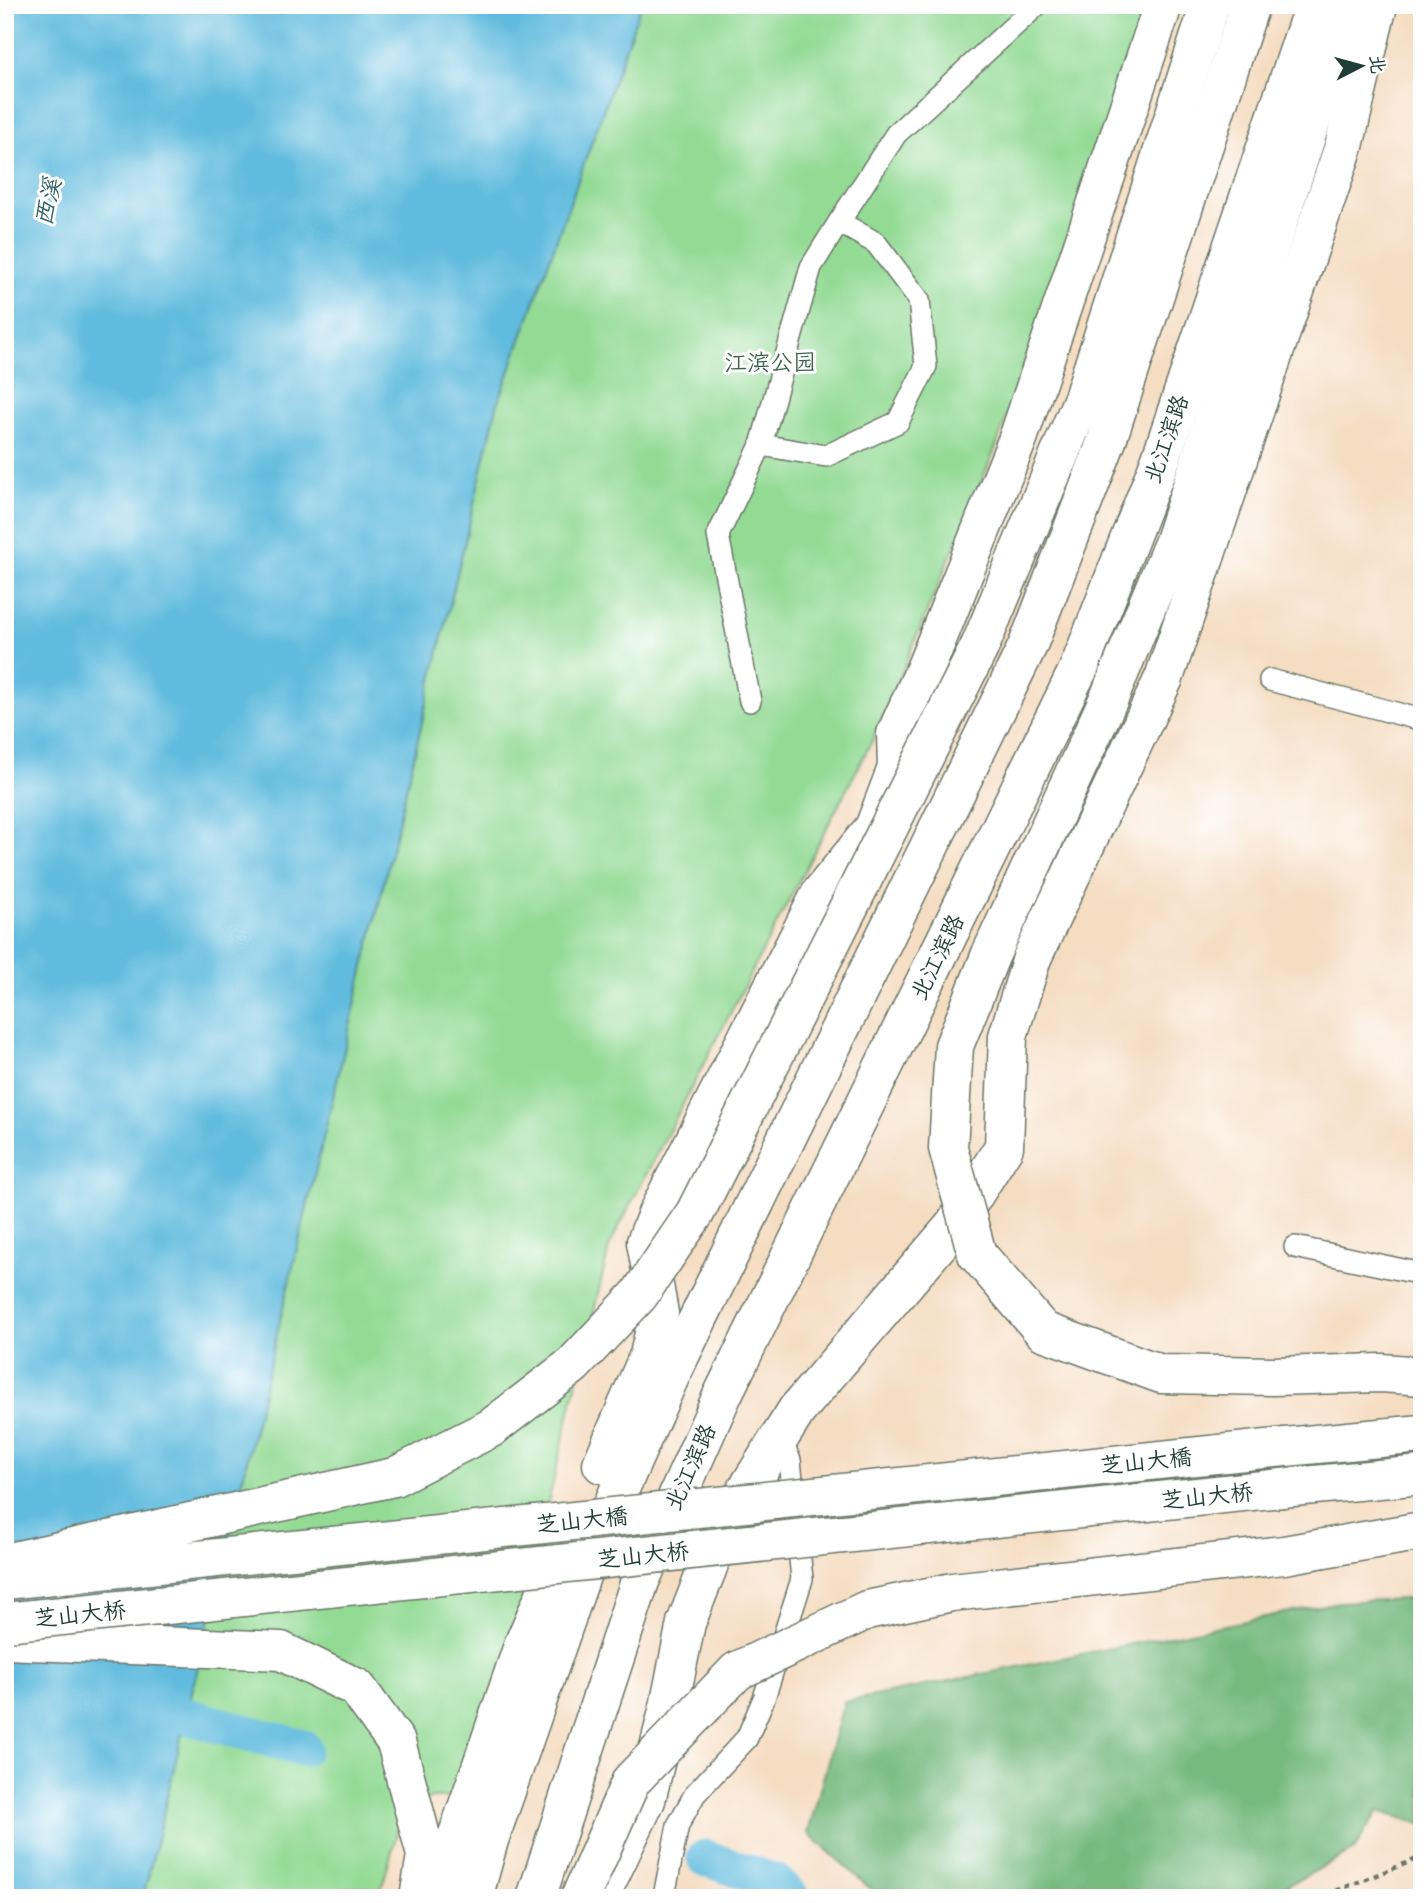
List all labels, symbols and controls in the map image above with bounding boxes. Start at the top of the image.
north arrow [1326,32,1396,102]
text: 北 [1363,54,1390,75]
water label: 西溪 [29,174,70,229]
park label: 江滨公园 [724,349,816,379]
street label: 北江滨路 [1139,391,1197,488]
street label: 北江滨路 [905,910,972,1006]
street label: 北江滨路 [659,1420,724,1516]
street label: 芝山大橋 [1099,1443,1194,1483]
street label: 芝山大桥 [1160,1478,1255,1518]
street label: 芝山大橋 [535,1502,630,1542]
street label: 芝山大桥 [596,1537,691,1577]
street label: 芝山大桥 [33,1596,128,1636]

